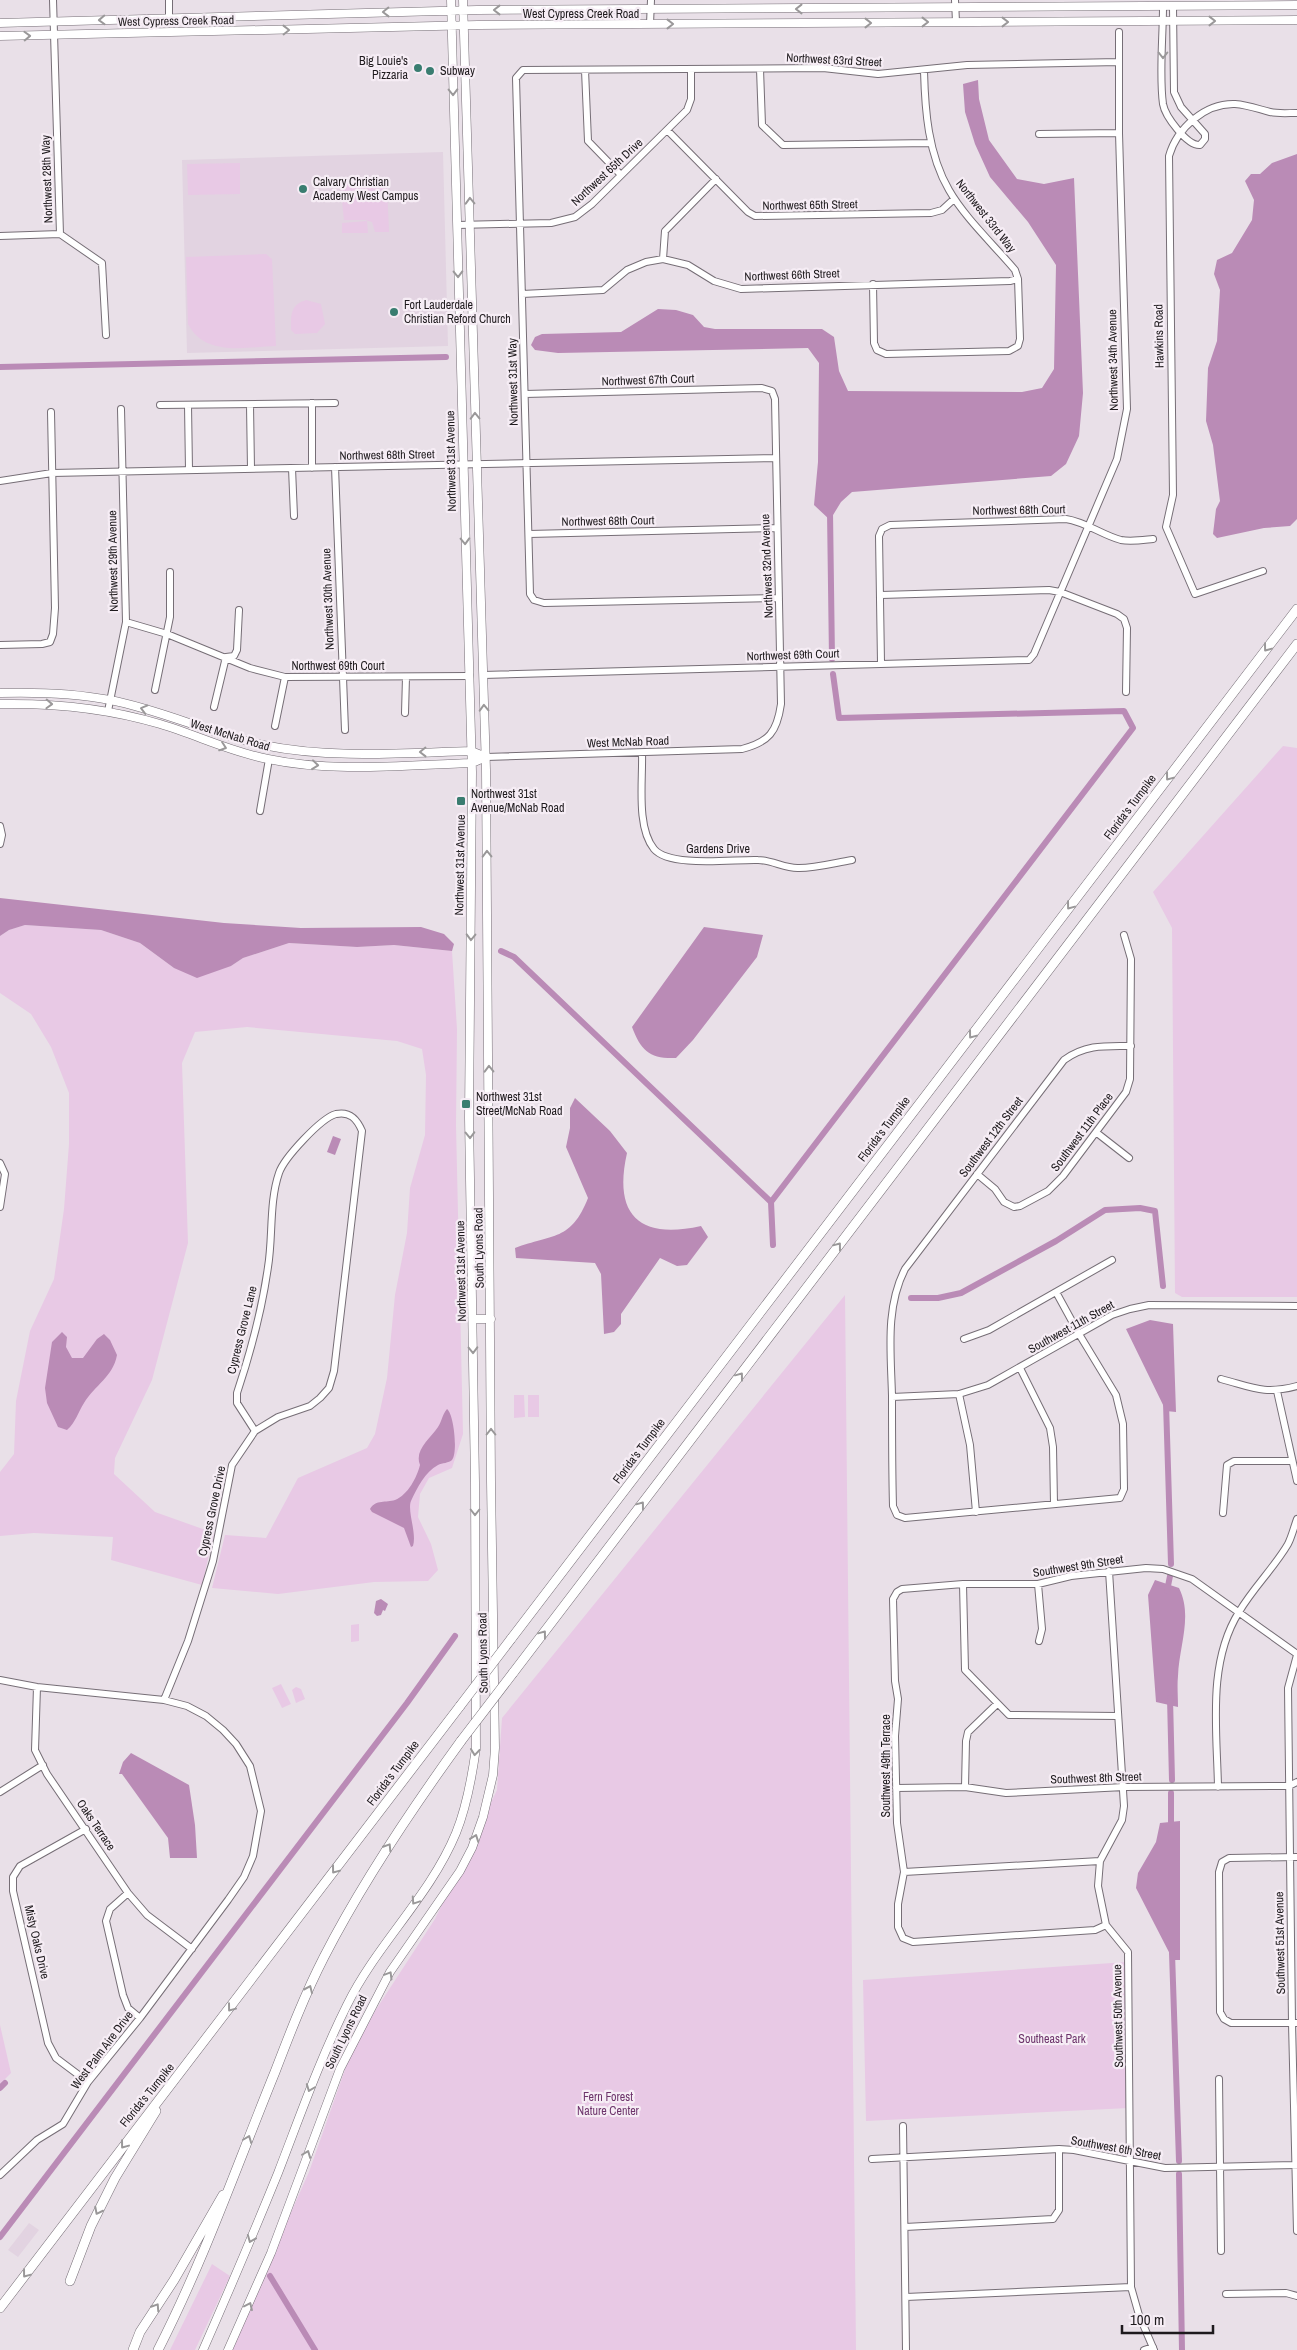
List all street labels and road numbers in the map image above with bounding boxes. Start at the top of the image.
street label: West Cypress Creek Road [523,6,639,22]
street label: West Cypress Creek Road [118,12,234,30]
street label: Northwest 63rd Street [786,50,882,71]
street label: Northwest 28th Way [37,135,57,223]
street label: Northwest 65th Drive [568,135,646,209]
street label: Northwest 33rd Way [952,176,1020,256]
street label: Northwest 65th Street [762,196,858,214]
street label: Northwest 66th Street [744,265,840,285]
street label: Hawkins Road [1150,304,1168,368]
street label: Northwest 34th Avenue [1104,309,1122,411]
street label: Northwest 31st Way [504,338,522,426]
street label: Northwest 67th Court [601,370,695,390]
street label: Northwest 31st Avenue [442,410,460,512]
street label: Northwest 68th Street [339,446,435,464]
street label: Northwest 68th Court [972,501,1066,519]
street label: Northwest 29th Avenue [104,510,122,612]
street label: Northwest 68th Court [561,512,655,530]
street label: Northwest 32nd Avenue [757,514,777,618]
street label: Northwest 30th Avenue [318,548,338,650]
street label: Northwest 69th Court [746,645,840,665]
street label: Northwest 69th Court [292,658,385,674]
street label: West McNab Road [188,715,272,755]
street label: West McNab Road [587,733,669,751]
street label: Florida's Turnpike [1100,771,1160,843]
street label: Northwest 31st Avenue [451,814,469,916]
street label: Gardens Drive [686,841,750,857]
street label: Southwest 11th Place [1047,1089,1117,1175]
street label: Florida's Turnpike [854,1093,914,1165]
street label: Southwest 12th Street [955,1093,1027,1180]
street label: South Lyons Road [470,1208,488,1288]
street label: Northwest 31st Avenue [452,1220,470,1322]
street label: Cypress Grove Lane [223,1284,261,1376]
street label: Southwest 11th Street [1025,1297,1117,1357]
street label: Florida's Turnpike [609,1415,669,1487]
street label: Cypress Grove Drive [195,1464,229,1558]
street label: Southwest 9th Street [1032,1551,1125,1581]
street label: South Lyons Road [474,1613,492,1693]
street label: Southwest 49th Terrace [878,1714,894,1818]
street label: Florida's Turnpike [363,1737,423,1809]
street label: Southwest 8th Street [1050,1768,1142,1788]
street label: Oaks Terrace [73,1796,119,1854]
street label: Southwest 51st Avenue [1271,1892,1289,1994]
street label: Misty Oaks Drive [21,1903,53,1981]
street label: Southwest 50th Avenue [1109,1964,1127,2068]
street label: South Lyons Road [321,1992,371,2072]
street label: West Palm Aire Drive [67,2008,137,2092]
street label: Florida's Turnpike [116,2060,178,2130]
street label: Southwest 6th Street [1070,2132,1163,2164]

